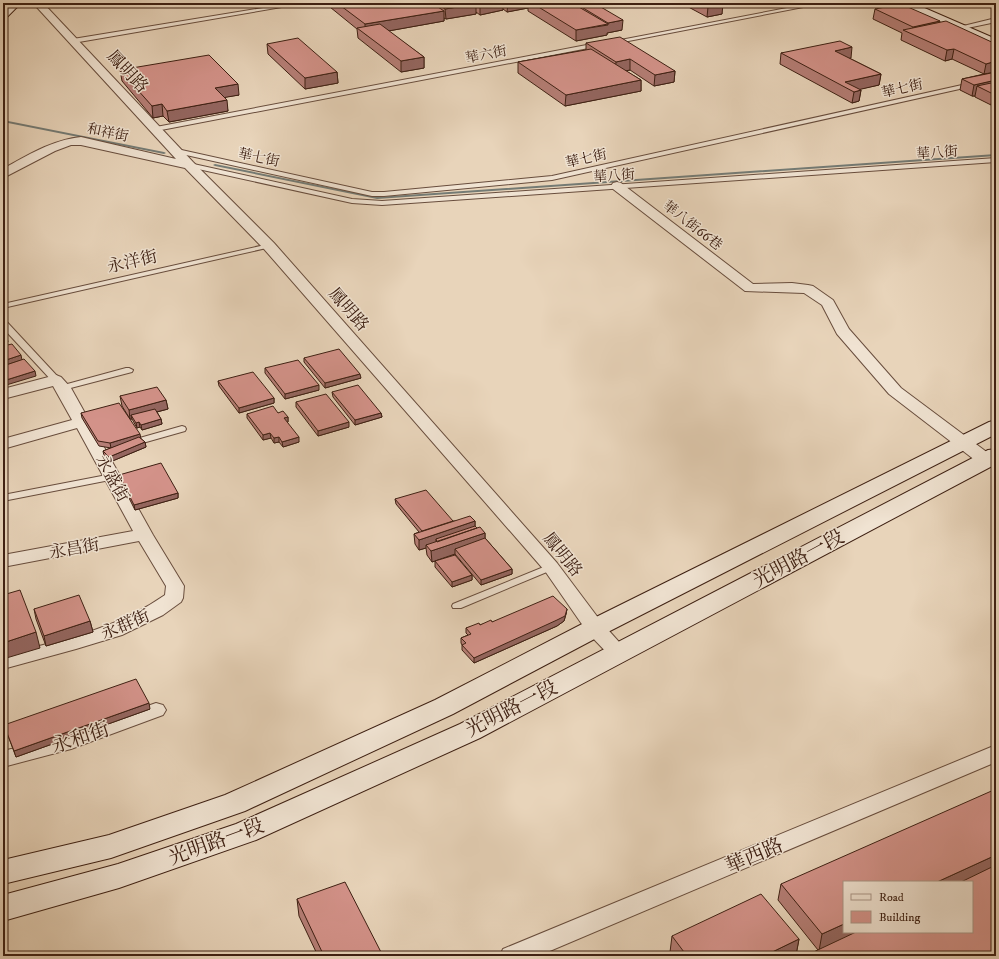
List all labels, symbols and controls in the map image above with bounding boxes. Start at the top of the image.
street label: 華六街 [464,42,509,68]
street label: 鳳明路 [102,46,153,98]
street label: 華七街 [880,75,925,102]
street label: 和祥街 [85,120,130,146]
street label: 華八街 [915,143,959,163]
street label: 華七街 [236,145,281,171]
street label: 華七街 [564,145,609,172]
street label: 華八街 [592,166,636,186]
street label: 華八街66巷 [659,197,726,255]
street label: 永洋街 [105,246,160,278]
street label: 鳳明路 [323,283,373,336]
street label: 永盛街 [90,451,134,506]
street label: 光明路一段 [749,525,849,594]
street label: 鳳明路 [538,528,587,581]
street label: 永昌街 [47,534,101,564]
street label: 永群街 [98,605,153,645]
street label: 光明路一段 [461,675,562,743]
street label: 永和街 [48,717,113,760]
street label: 光明路一段 [165,814,268,871]
street label: 華西路 [722,833,787,880]
legend [843,881,973,933]
text: Road [879,890,904,905]
text: Building [879,910,920,925]

